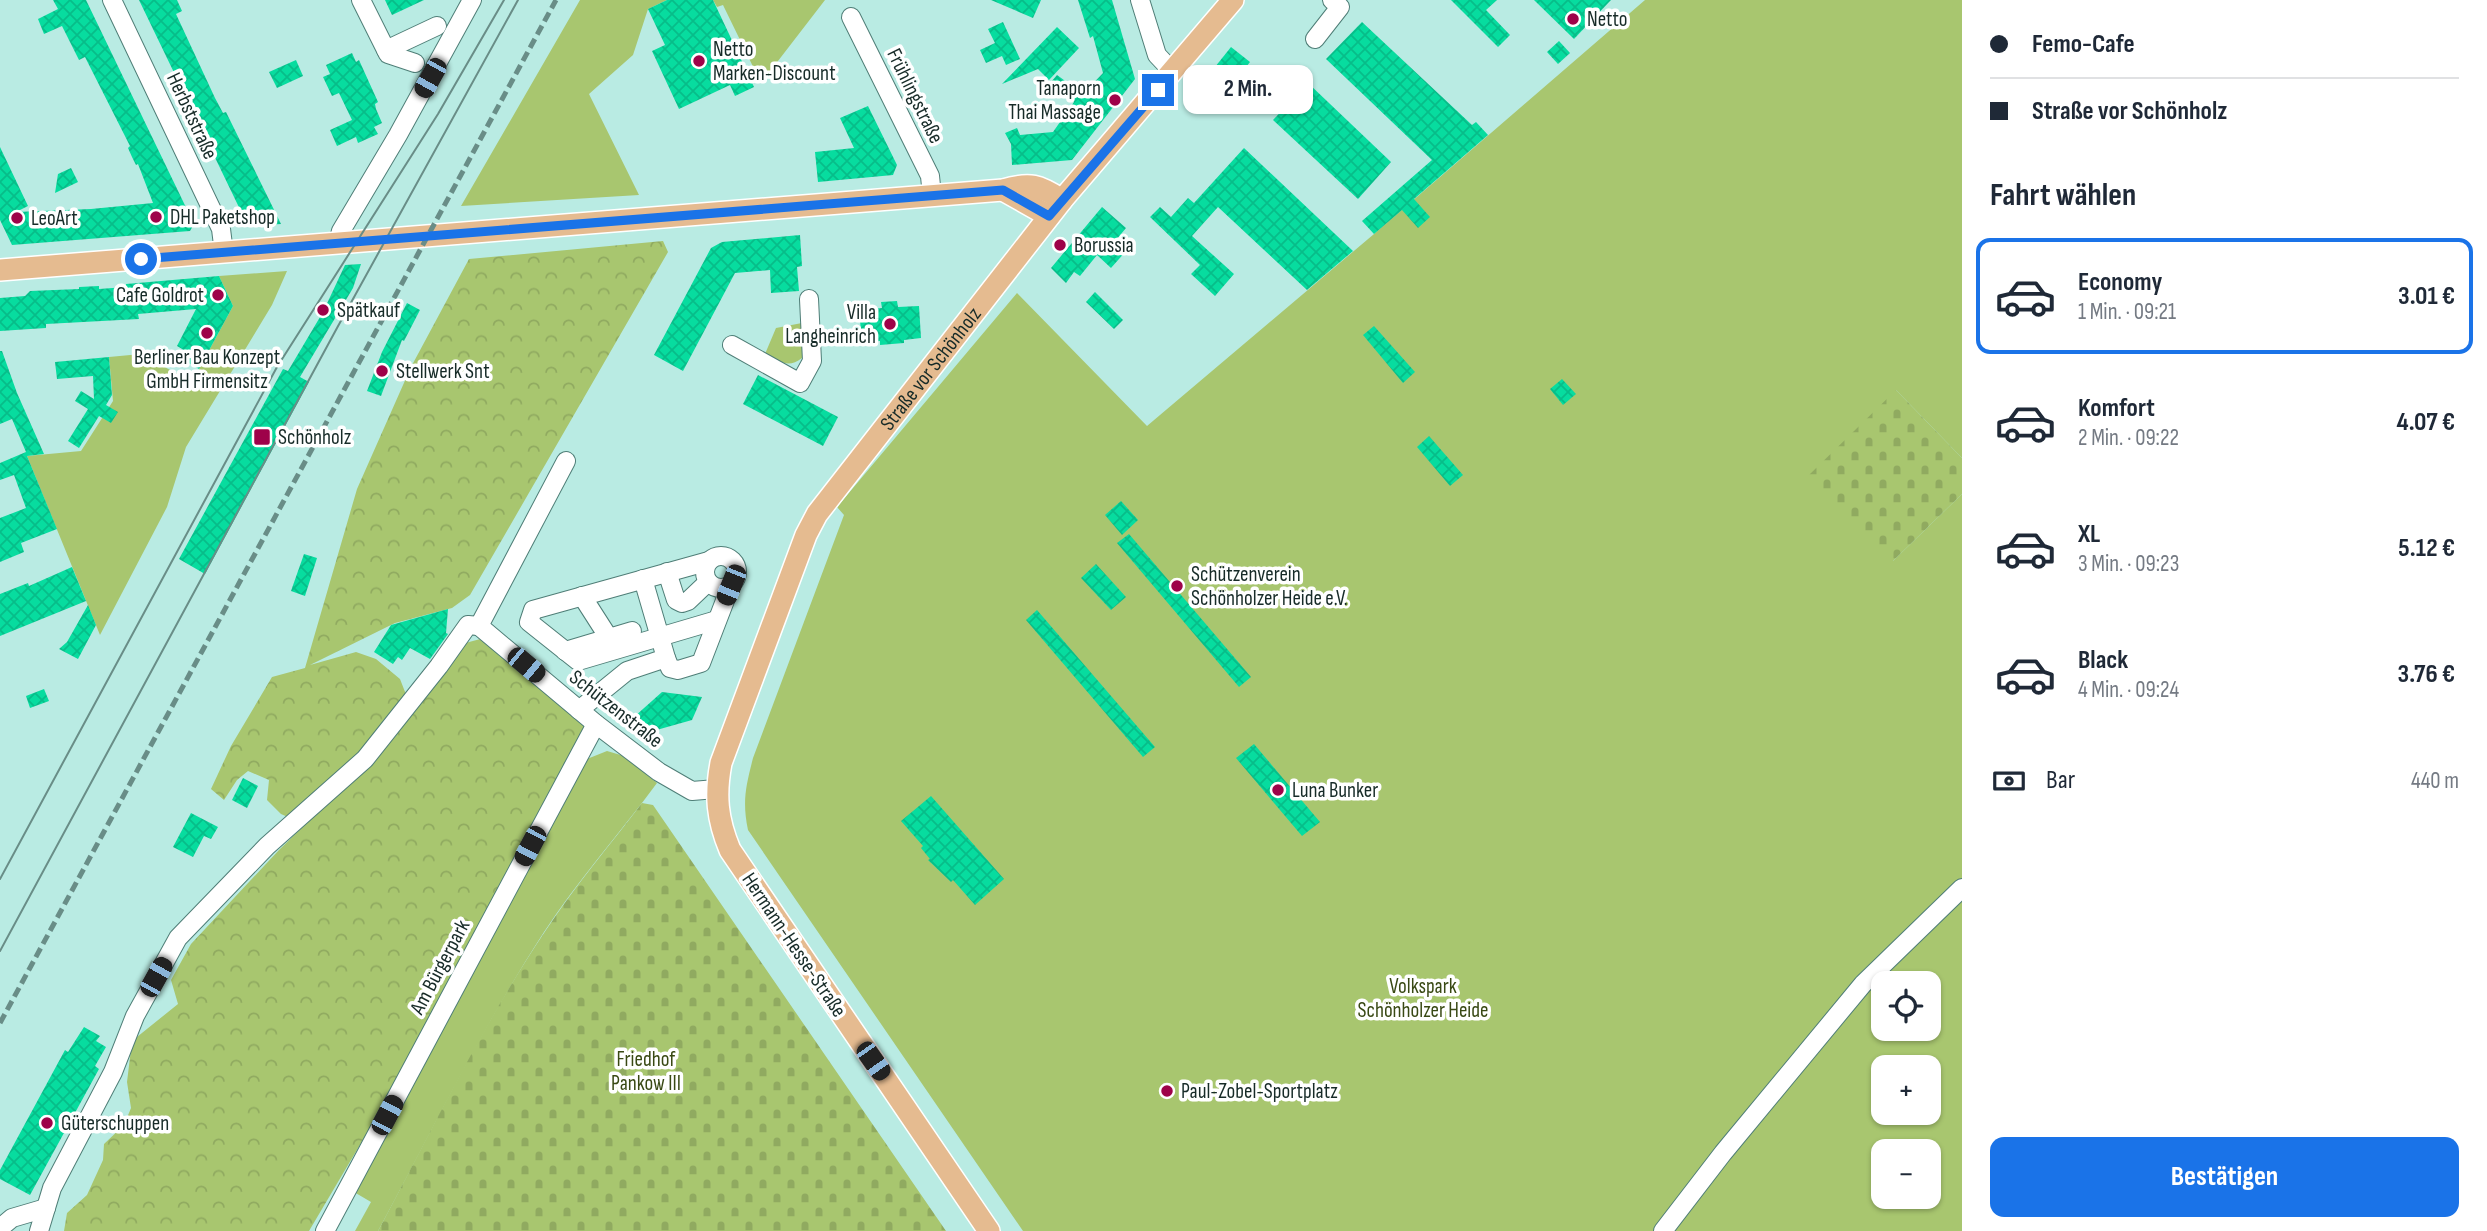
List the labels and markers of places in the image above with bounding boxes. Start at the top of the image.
place label: Netto [1587,7,1627,32]
marker: Netto [1565,11,1581,27]
place label: Netto Marken-Discount [713,37,836,86]
marker: Netto Marken-Discount [691,53,707,69]
place label: Tanaporn Thai Massage [1008,76,1101,125]
marker: Tanaporn Thai Massage [1107,92,1123,108]
place label: DHL Paketshop [170,205,275,230]
place label: LeoArt [31,206,78,231]
marker: DHL Paketshop [148,209,164,225]
marker: LeoArt [9,210,25,226]
place label: Borussia [1074,233,1134,258]
marker: Borussia [1052,237,1068,253]
place label: Cafe Goldrot [116,283,204,308]
marker: Cafe Goldrot [210,287,226,303]
place label: Spätkauf [337,298,401,323]
place label: Villa Langheinrich [785,300,876,349]
marker: Spätkauf [315,302,331,318]
marker: Villa Langheinrich [882,316,898,332]
marker: Berliner Bau Konzept GmbH Firmensitz [199,325,215,341]
place label: Berliner Bau Konzept GmbH Firmensitz [134,345,280,394]
place label: Stellwerk Snt [396,359,490,384]
marker: Stellwerk Snt [374,363,390,379]
place label: Schönholz [278,425,352,450]
marker: Schönholz [252,427,272,447]
place label: Schützenverein Schönholzer Heide e.V. [1191,562,1348,611]
marker: Schützenverein Schönholzer Heide e.V. [1169,578,1185,594]
place label: Luna Bunker [1292,778,1378,803]
marker: Luna Bunker [1270,782,1286,798]
place label: Paul-Zobel-Sportplatz [1181,1079,1338,1104]
marker: Paul-Zobel-Sportplatz [1159,1083,1175,1099]
place label: Güterschuppen [61,1111,169,1136]
marker: Güterschuppen [39,1115,55,1131]

